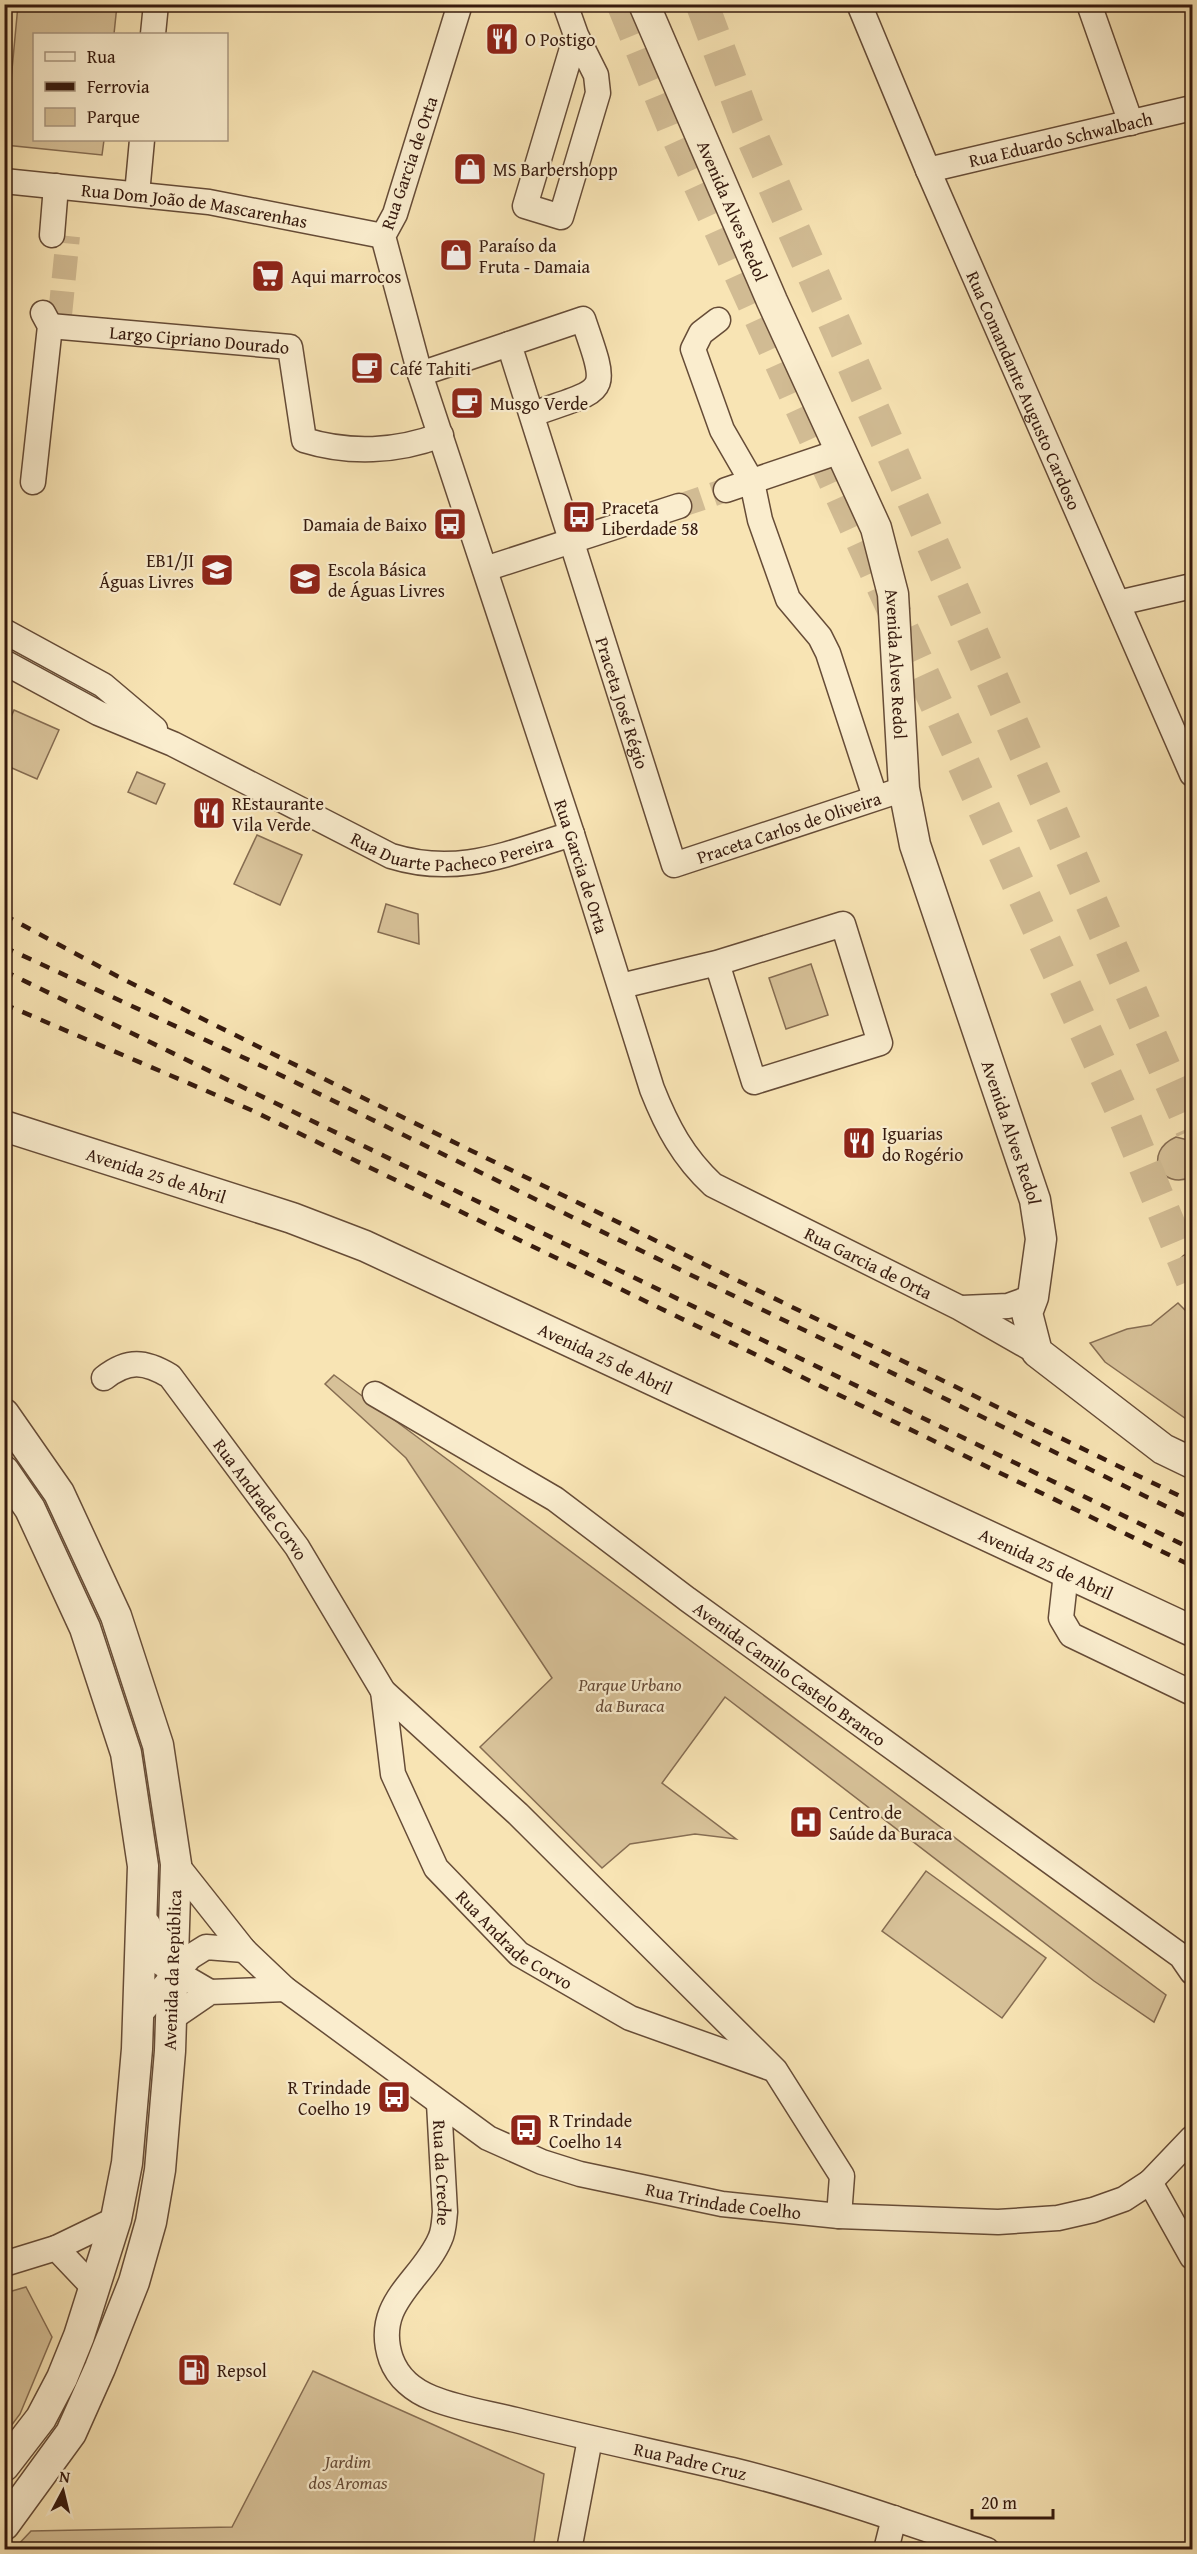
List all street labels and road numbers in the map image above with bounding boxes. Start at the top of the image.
street label: Rua Garcia de Orta [374,92,445,233]
street label: Rua Eduardo Schwalbach [966,104,1155,174]
street label: Avenida Alves Redol [691,136,775,285]
street label: Rua Dom João de Mascarenhas [80,175,310,234]
street label: Rua Comandante Augusto Cardoso [960,266,1088,514]
street label: Largo Cipriano Dourado [109,318,290,360]
street label: Avenida Alves Redol [878,585,915,740]
street label: Praceta José Régio [589,633,656,772]
street label: Praceta Carlos de Oliveira [693,784,885,870]
street label: Rua Garcia de Orta [548,796,616,937]
street label: Rua Duarte Pacheco Pereira [348,822,556,848]
street label: Avenida Alves Redol [975,1056,1049,1206]
street label: Avenida 25 de Abril [83,1140,230,1210]
street label: Rua Garcia de Orta [800,1219,938,1306]
street label: Avenida 25 de Abril [534,1315,677,1401]
street label: Rua Andrade Corvo [207,1433,315,1565]
street label: Avenida 25 de Abril [975,1520,1118,1606]
street label: Avenida Camilo Castelo Branco [688,1594,892,1752]
street label: Rua Andrade Corvo [450,1883,578,1996]
street label: Avenida da República [156,1889,188,2051]
street label: Rua da Creche [426,2119,459,2227]
street label: Rua Trindade Coelho [643,2175,802,2226]
street label: Rua Padre Cruz [631,2435,750,2487]

